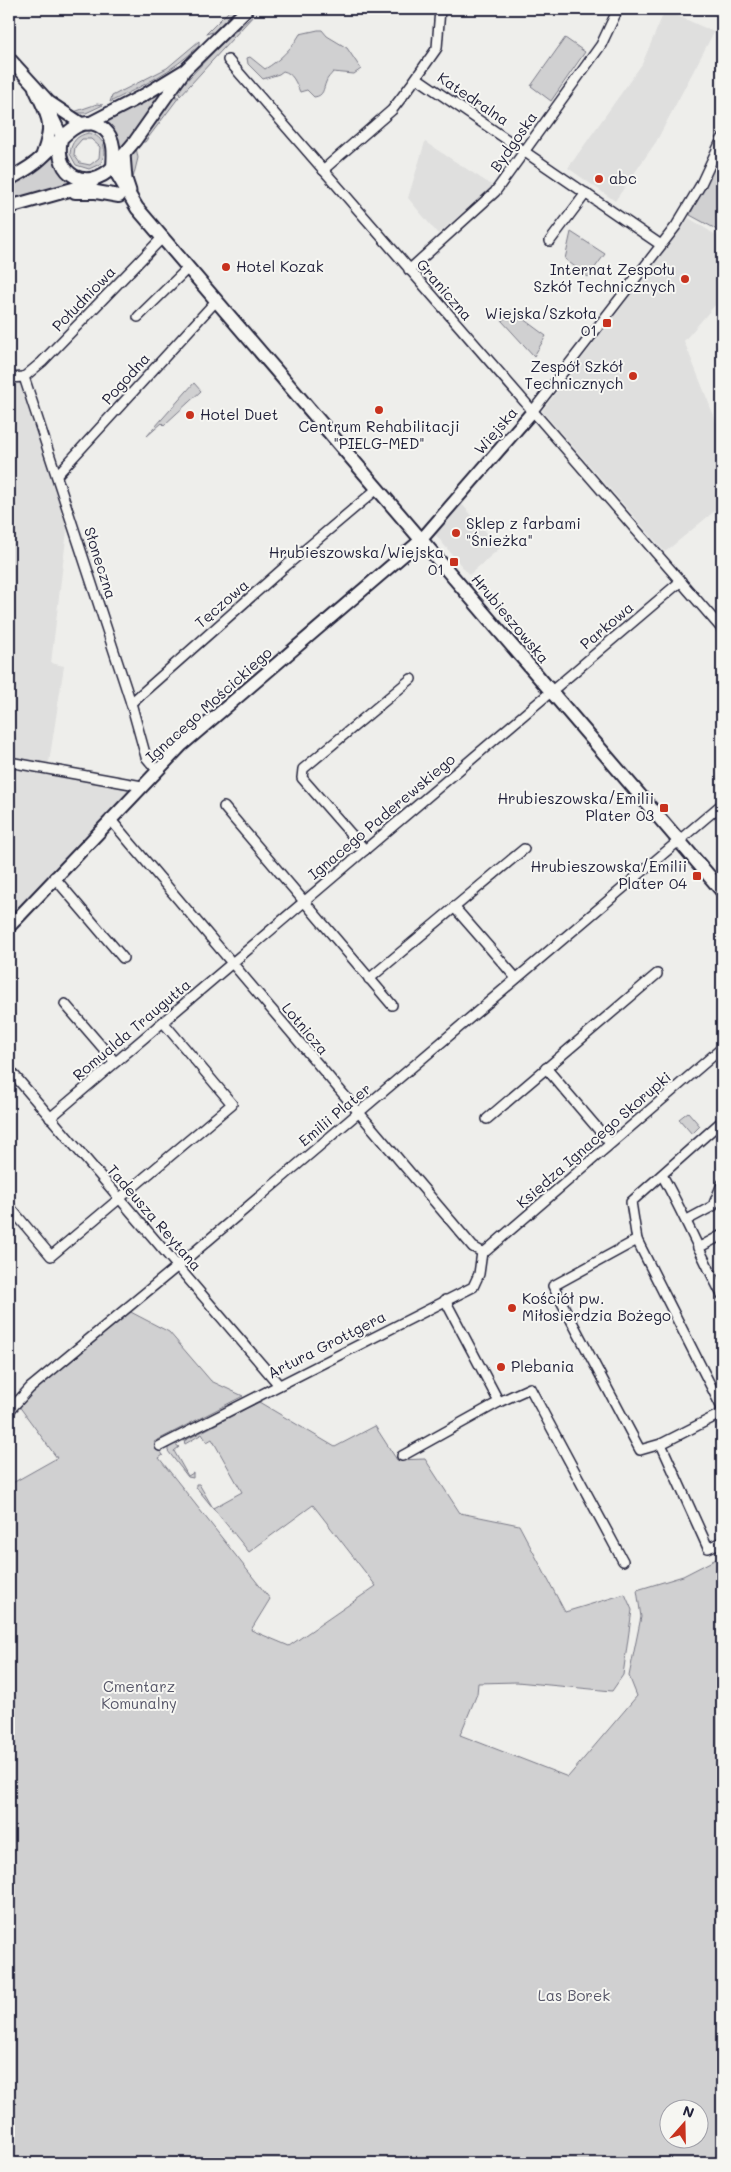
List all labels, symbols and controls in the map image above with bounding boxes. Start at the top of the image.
street label: Katedralna [434,67,513,129]
street label: Bydgoska [485,107,541,175]
place label: abc [609,168,637,188]
marker: abc [593,173,605,185]
street label: Graniczna [412,254,477,324]
place label: Hotel Kozak [236,256,324,276]
place label: Internat Zespołu Szkół Technicznych [533,259,675,296]
street label: Południowa [47,261,119,335]
marker: Hotel Kozak [220,261,232,273]
marker: Internat Zespołu Szkół Technicznych [679,273,691,285]
place label: Wiejska/Szkoła 01 [485,303,597,340]
marker: Wiejska/Szkoła 01 [601,317,613,329]
street label: Pogodna [97,348,154,408]
place label: Zespół Szkół Technicznych [525,356,623,393]
marker: Zespół Szkół Technicznych [627,370,639,382]
street label: Wiejska [469,402,521,458]
place label: Hotel Duet [200,404,278,424]
marker: Centrum Rehabilitacji "PIELG-MED" [373,404,385,416]
marker: Hotel Duet [184,409,196,421]
place label: Centrum Rehabilitacji "PIELG-MED" [299,416,460,453]
place label: Sklep z farbami "Śnieżka" [466,513,581,550]
street label: Słoneczna [80,524,122,601]
marker: Sklep z farbami "Śnieżka" [450,527,462,539]
place label: Hrubieszowska/Wiejska 01 [269,542,444,579]
marker: Hrubieszowska/Wiejska 01 [448,556,460,568]
street label: Hrubieszowska [468,570,554,667]
street label: Tęczowa [190,574,252,632]
street label: Parkowa [575,597,637,653]
street label: Ignacego Mościckiego [141,642,276,766]
street label: Ignacego Paderewskiego [304,749,459,884]
place label: Hrubieszowska/Emilii Plater 03 [497,788,654,825]
marker: Hrubieszowska/Emilii Plater 03 [658,802,670,814]
place label: Hrubieszowska/Emilii Plater 04 [530,856,687,893]
marker: Hrubieszowska/Emilii Plater 04 [691,870,703,882]
street label: Romualda Traugutta [68,974,195,1085]
street label: Lotnicza [278,998,334,1059]
street label: Księdza Ignacego Skorupki [512,1067,675,1212]
street label: Emilii Plater [294,1078,375,1150]
street label: Tadeusza Reytana [103,1160,207,1275]
place label: Kościół pw. Miłosierdzia Bożego [522,1288,671,1325]
marker: Kościół pw. Miłosierdzia Bożego [506,1302,518,1314]
street label: Artura Grottgera [264,1306,389,1383]
place label: Plebania [511,1356,574,1376]
marker: Plebania [495,1361,507,1373]
park label: Cmentarz Komunalny [101,1676,177,1713]
park label: Las Borek [538,1985,610,2005]
north arrow [658,2100,708,2150]
text: N [680,2101,697,2122]

